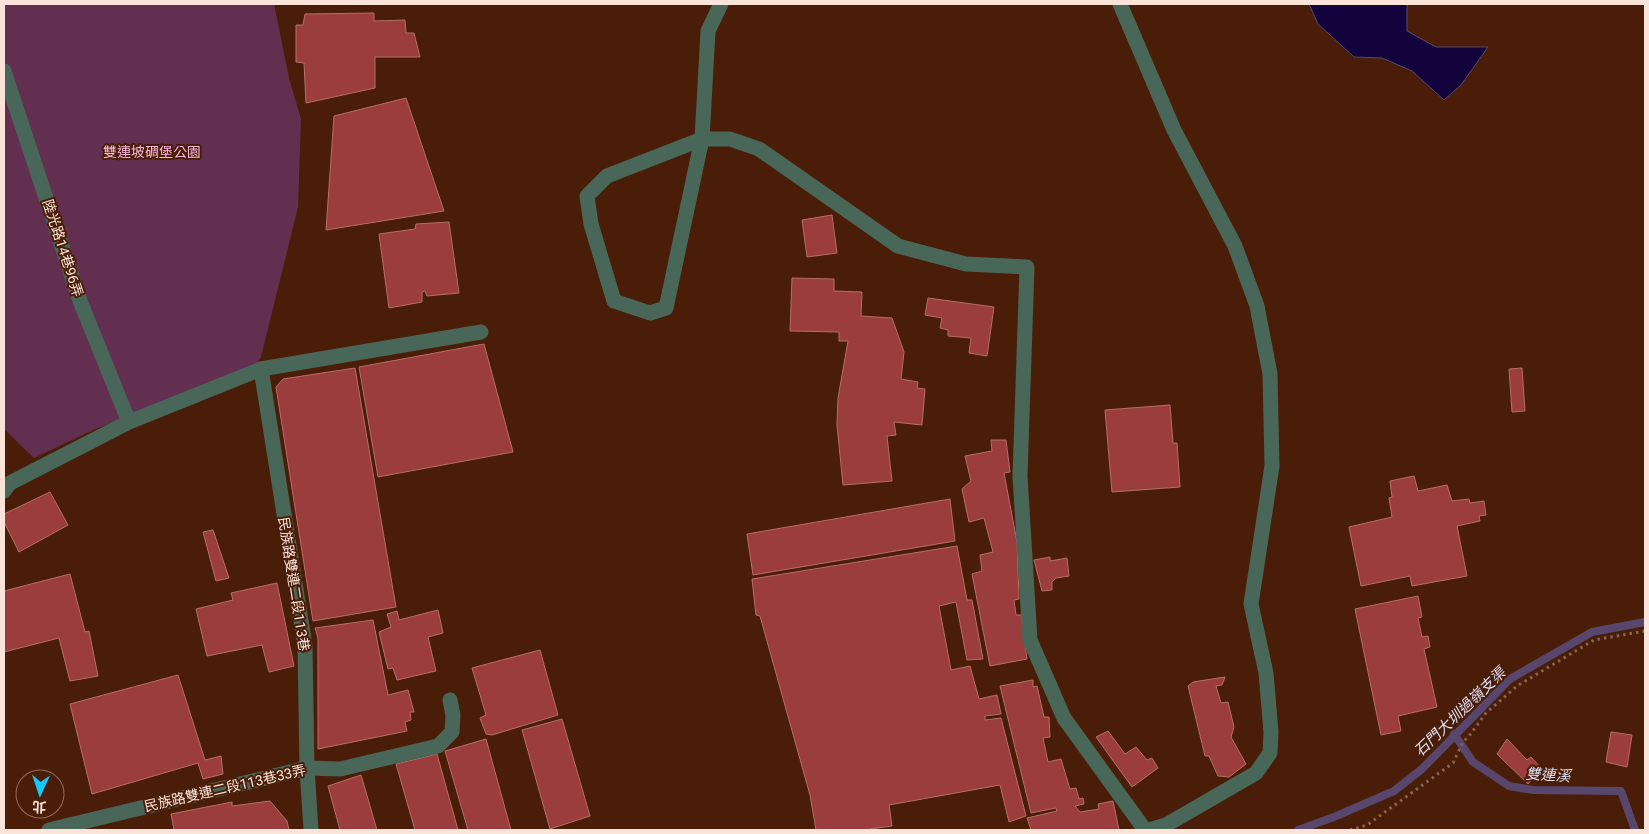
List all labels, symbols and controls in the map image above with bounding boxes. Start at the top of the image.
park label: 雙連坡碉堡公園 [103,144,201,160]
street label: 陸光路14巷96弄 [40,197,86,299]
street label: 民族路雙連二段113巷 [275,516,313,652]
water label: 石門大圳過嶺支渠 [1411,662,1511,760]
street label: 民族路雙連二段113巷33弄 [143,762,307,814]
water label: 雙連溪 [1525,765,1573,785]
north arrow [15,769,65,819]
text: 北 [32,799,47,815]

